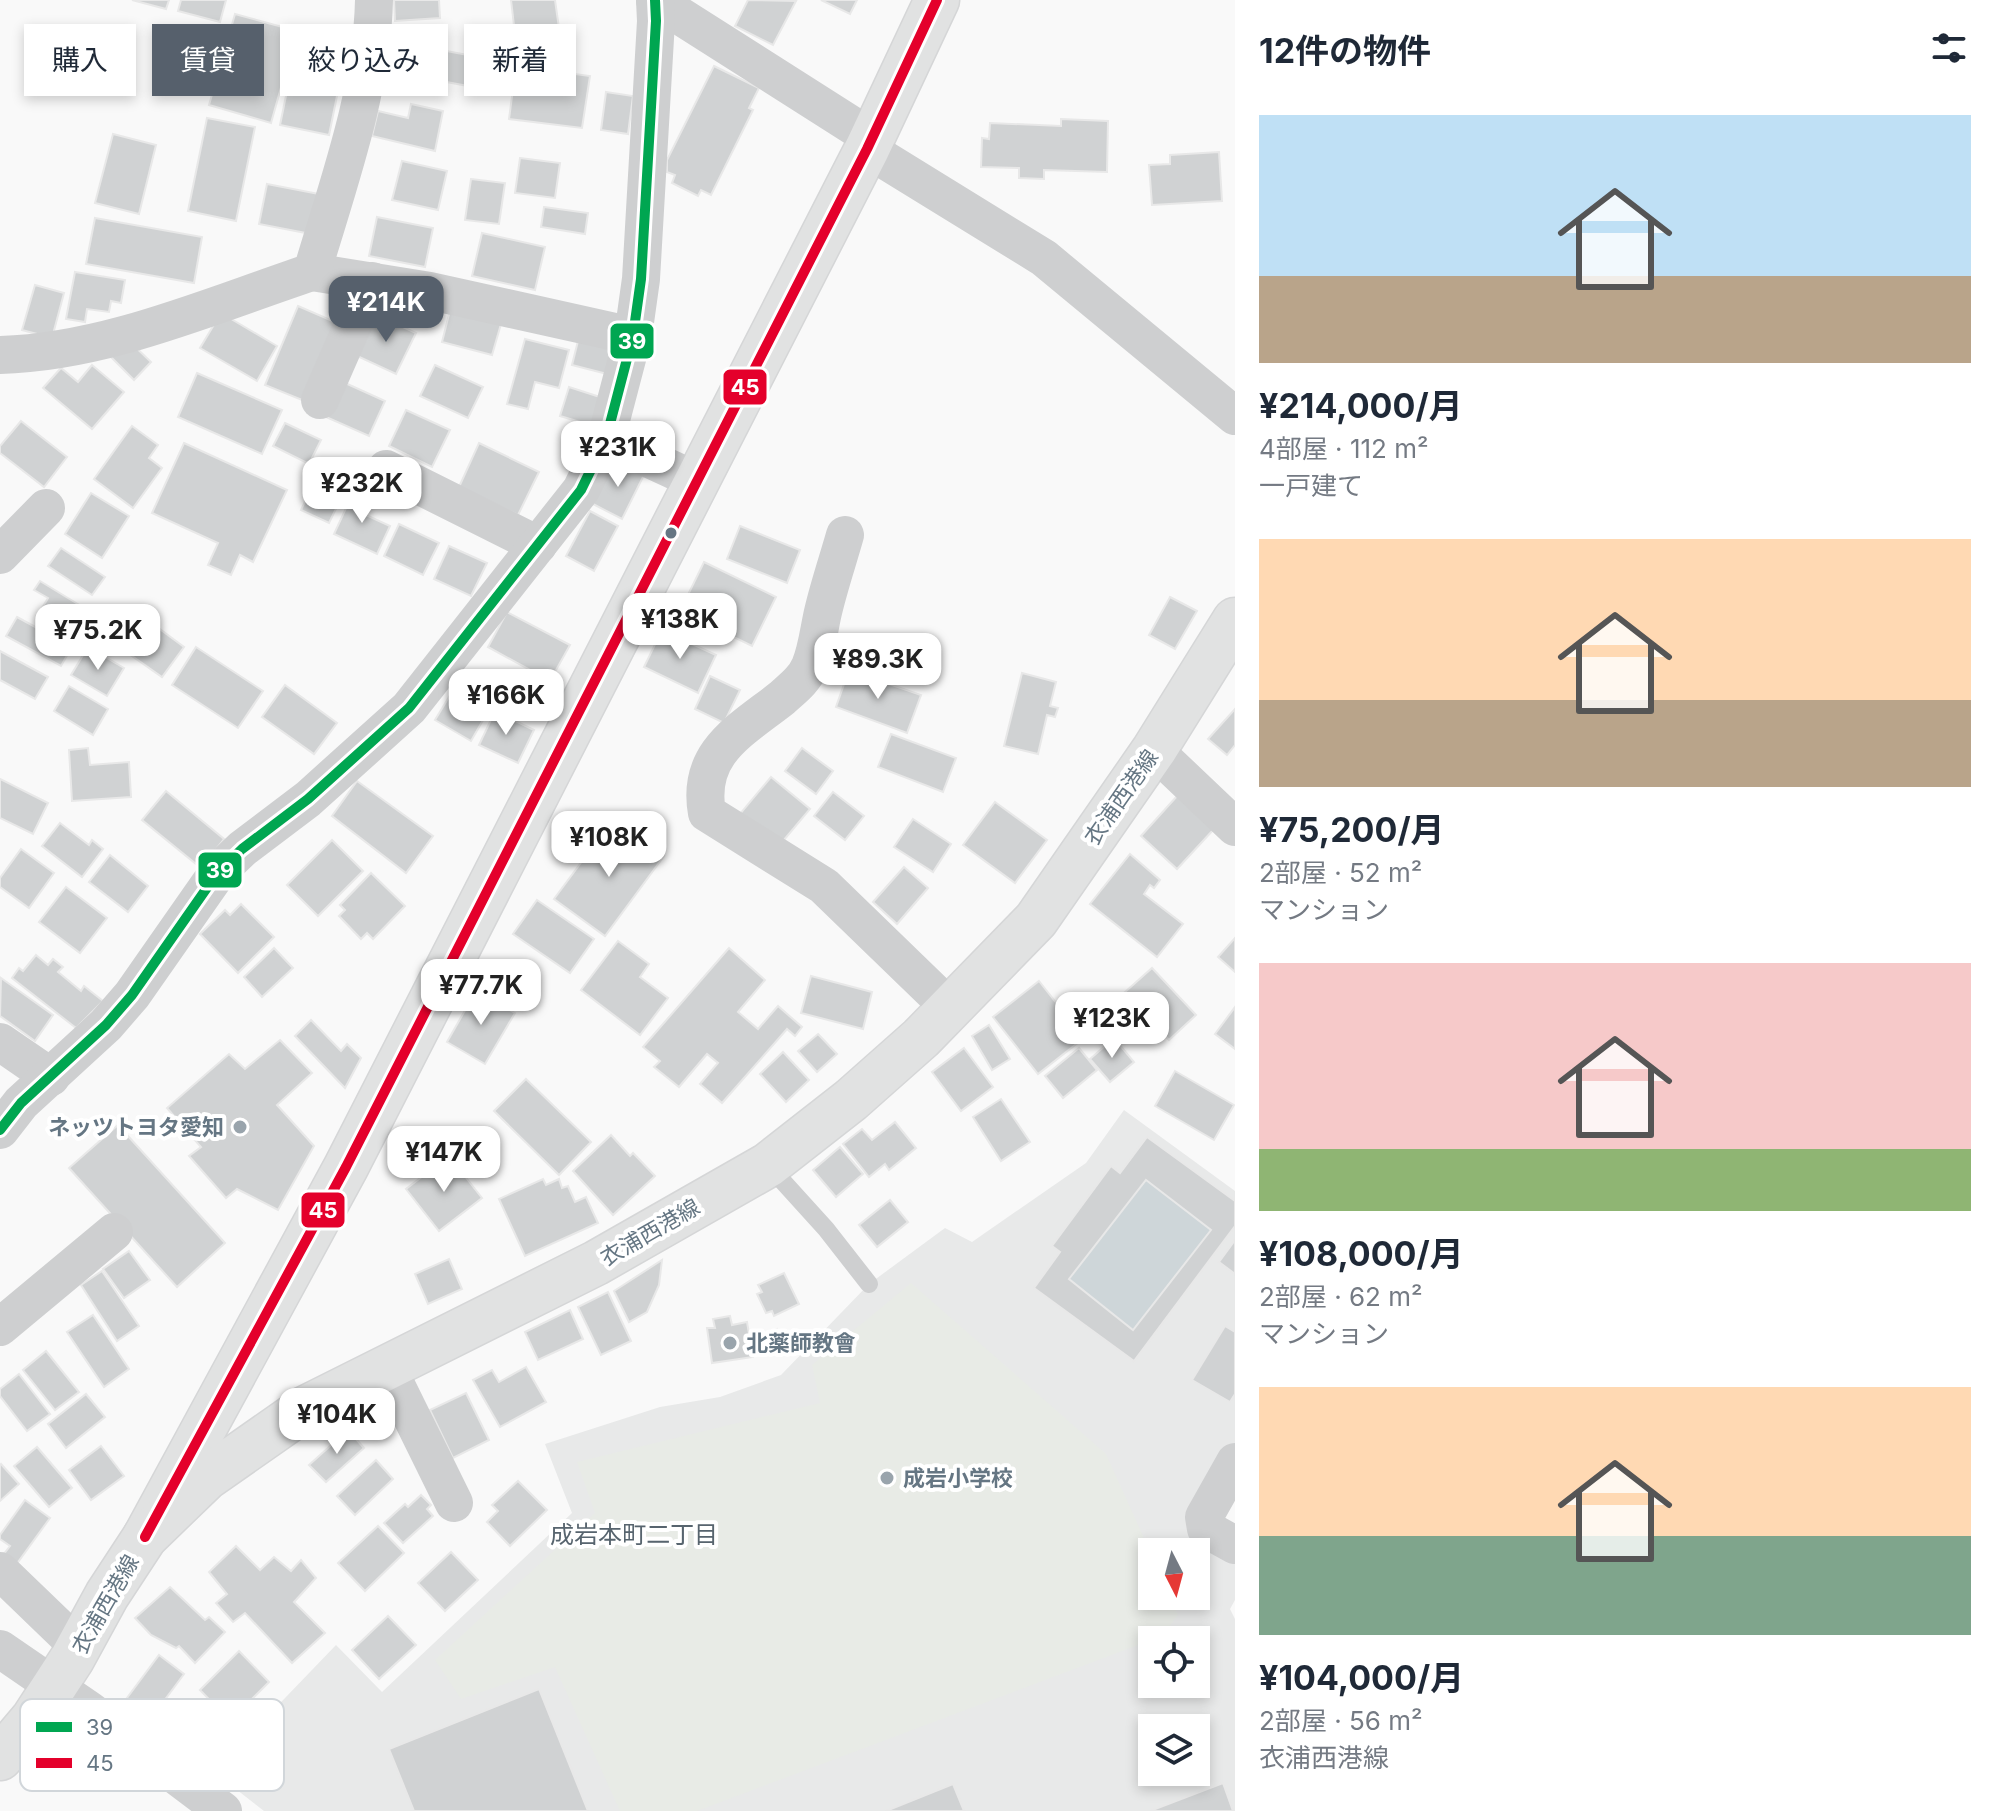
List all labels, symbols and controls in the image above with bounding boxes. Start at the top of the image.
chip: 購入 [24,24,136,96]
chip: 賃貸 [152,24,264,96]
chip: 絞り込み [280,24,448,96]
chip: 新着 [464,24,576,96]
icon: filters [1927,26,1971,70]
text: 12件の物件 [1259,30,1431,71]
icon: home [1543,167,1687,311]
pin: ¥214K [330,276,442,344]
text: ¥214K [347,286,425,317]
line badge: 39 [609,322,655,360]
text: 39 [618,328,646,354]
line badge: 45 [722,368,768,406]
text: 45 [731,374,759,400]
text: ¥214,000/月 [1259,385,1463,426]
pin: ¥231K [562,421,674,489]
text: ¥231K [579,431,657,462]
text: 4部屋 · 112 m² [1259,433,1429,464]
pin: ¥232K [306,457,418,525]
text: ¥232K [320,467,404,498]
text: 一戸建て [1259,470,1363,501]
unlabelled marker [663,525,679,541]
icon: home [1543,591,1687,735]
pin: ¥138K [624,593,736,661]
text: ¥138K [641,603,719,634]
pin: ¥75.2K [33,604,163,672]
text: ¥75.2K [53,614,143,645]
pin: ¥89.3K [813,633,943,701]
text: ¥89.3K [832,643,924,674]
pin: ¥166K [450,669,562,737]
text: ¥166K [467,679,545,710]
street label: 衣浦西港線 [1079,744,1163,850]
text: ¥75,200/月 [1259,809,1445,850]
pin: ¥108K [553,811,665,879]
text: ¥108K [569,821,649,852]
line badge: 39 [197,851,243,889]
text: 39 [206,857,234,883]
text: 2部屋 · 52 m² [1259,857,1422,888]
text: マンション [1259,894,1389,925]
pin: ¥77.7K [416,959,546,1027]
text: ¥77.7K [439,969,523,1000]
pin: ¥123K [1056,992,1168,1060]
text: ¥123K [1073,1002,1151,1033]
icon: home [1543,1015,1687,1159]
place label: ネッツトヨタ愛知 [48,1114,224,1140]
marker: ネッツトヨタ愛知 [231,1118,249,1136]
pin: ¥147K [388,1126,500,1194]
text: ¥147K [405,1136,483,1167]
line badge: 45 [300,1191,346,1229]
street label: 衣浦西港線 [596,1193,704,1271]
text: 45 [309,1197,337,1223]
text: ¥108,000/月 [1259,1233,1464,1274]
text: 2部屋 · 62 m² [1259,1281,1423,1312]
text: マンション [1259,1318,1389,1349]
place label: 北薬師教會 [746,1330,856,1356]
marker: 北薬師教會 [721,1334,739,1352]
pin: ¥104K [281,1388,393,1456]
text: ¥104K [297,1398,377,1429]
icon: home [1543,1439,1687,1583]
place label: 成岩小学校 [903,1465,1013,1491]
marker: 成岩小学校 [878,1469,896,1487]
district label: 成岩本町二丁目 [550,1520,718,1549]
north arrow [1138,1538,1210,1610]
map controls [1138,1538,1210,1786]
street label: 衣浦西港線 [66,1550,144,1658]
button: locate [1138,1626,1210,1698]
text: ¥104,000/月 [1259,1657,1464,1698]
legend [20,1699,284,1791]
text: 2部屋 · 56 m² [1259,1705,1422,1736]
text: 39 [86,1714,113,1740]
button: layers [1138,1714,1210,1786]
text: 衣浦西港線 [1259,1742,1389,1773]
text: 45 [86,1750,114,1776]

